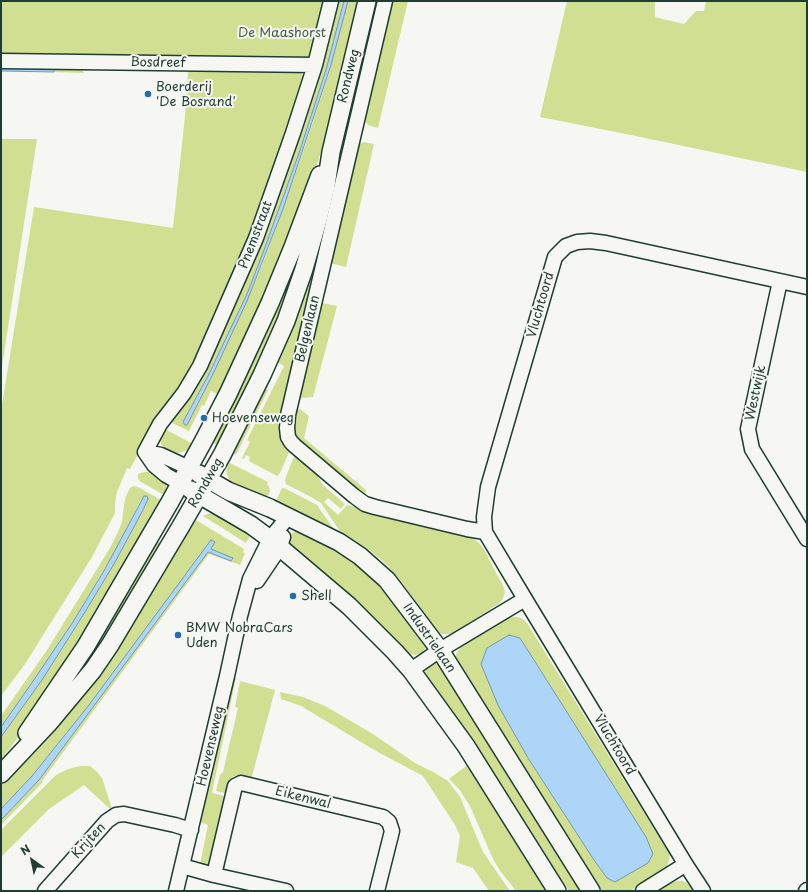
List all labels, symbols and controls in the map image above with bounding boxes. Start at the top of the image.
park label: De Maashorst [238,25,326,41]
street label: Rondweg [335,47,363,105]
street label: Bosdreef [130,55,186,71]
place label: Boerderij 'De Bosrand' [156,79,236,110]
marker: Boerderij 'De Bosrand' [143,89,153,99]
street label: Pnemstraat [236,199,276,271]
street label: Vluchtoord [524,270,558,340]
street label: Belgenlaan [293,294,323,364]
street label: Westwijk [743,364,769,422]
place label: Hoevenseweg [212,410,294,426]
marker: Hoevenseweg [199,413,209,423]
street label: Rondweg [185,455,227,511]
place label: Shell [301,588,332,604]
marker: Shell [288,591,298,601]
street label: Industrielaan [399,600,459,676]
place label: BMW NobraCars Uden [186,620,293,651]
marker: BMW NobraCars Uden [173,630,183,640]
street label: Hoevenseweg [194,704,228,788]
street label: Vluchtoord [590,712,638,778]
street label: Eikenwal [274,784,332,812]
street label: Krijten [69,820,109,862]
north arrow [12,840,52,880]
text: N [17,840,33,859]

